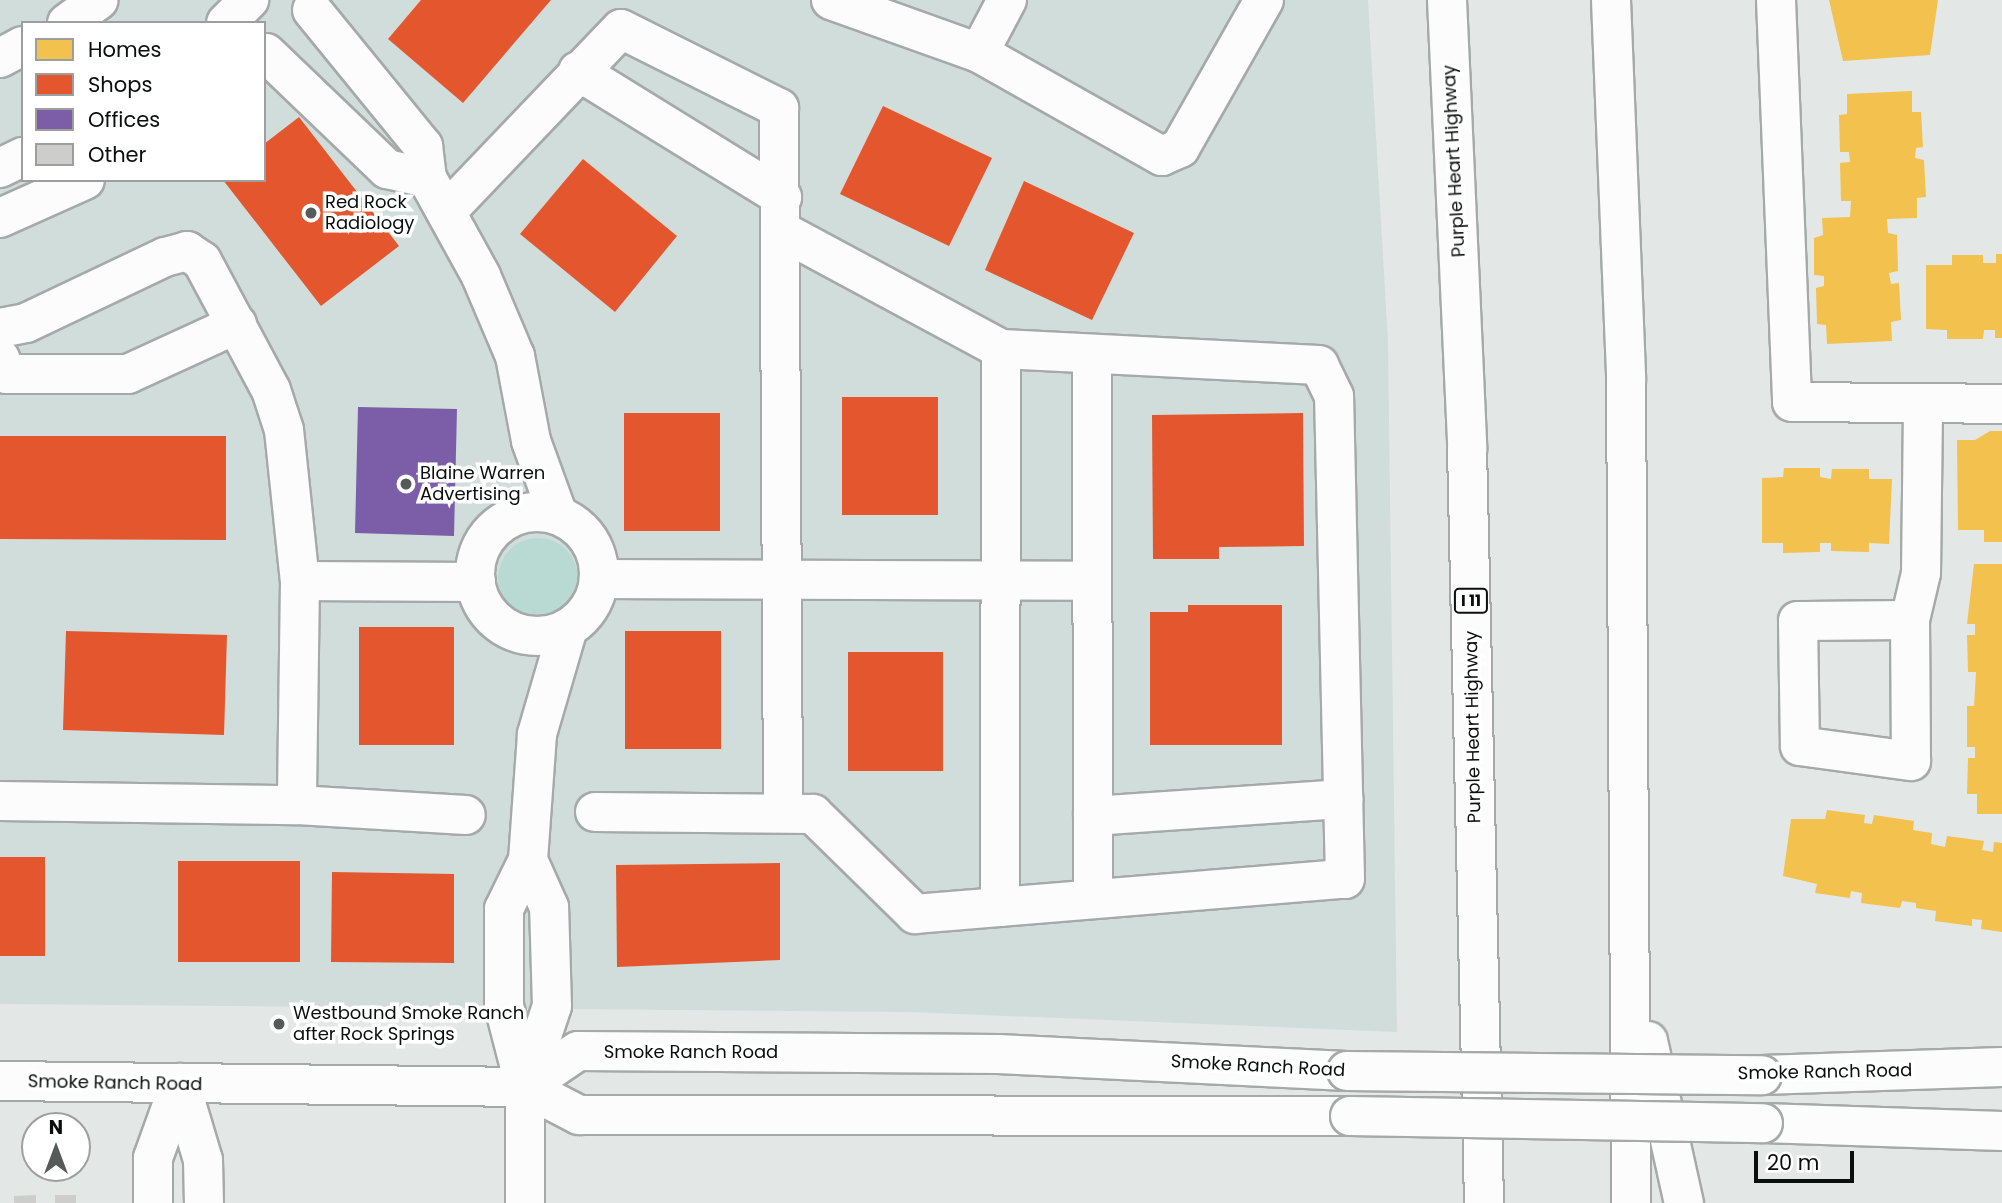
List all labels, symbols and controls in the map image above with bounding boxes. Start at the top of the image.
legend [21,21,266,182]
text: Homes [88,35,162,64]
street label: Purple Heart Highway [1438,64,1470,258]
text: Shops [88,70,152,99]
text: Offices [88,105,160,134]
text: Other [88,140,146,169]
place label: Red Rock Radiology [325,192,414,234]
marker: Red Rock Radiology [303,205,319,221]
place label: Blaine Warren Advertising [420,463,545,505]
marker: Blaine Warren Advertising [398,476,414,492]
road number: I 11 [1454,588,1488,614]
street label: Purple Heart Highway [1461,630,1485,824]
place label: Westbound Smoke Ranch after Rock Springs [293,1003,524,1046]
marker: Westbound Smoke Ranch after Rock Springs [271,1016,287,1032]
street label: Smoke Ranch Road [604,1041,778,1063]
street label: Smoke Ranch Road [1170,1051,1346,1081]
street label: Smoke Ranch Road [1738,1060,1912,1084]
street label: Smoke Ranch Road [28,1071,202,1095]
north arrow [21,1112,91,1182]
text: N [49,1114,63,1141]
scale bar [1757,1136,1857,1180]
text: 20 m [1767,1148,1820,1177]

